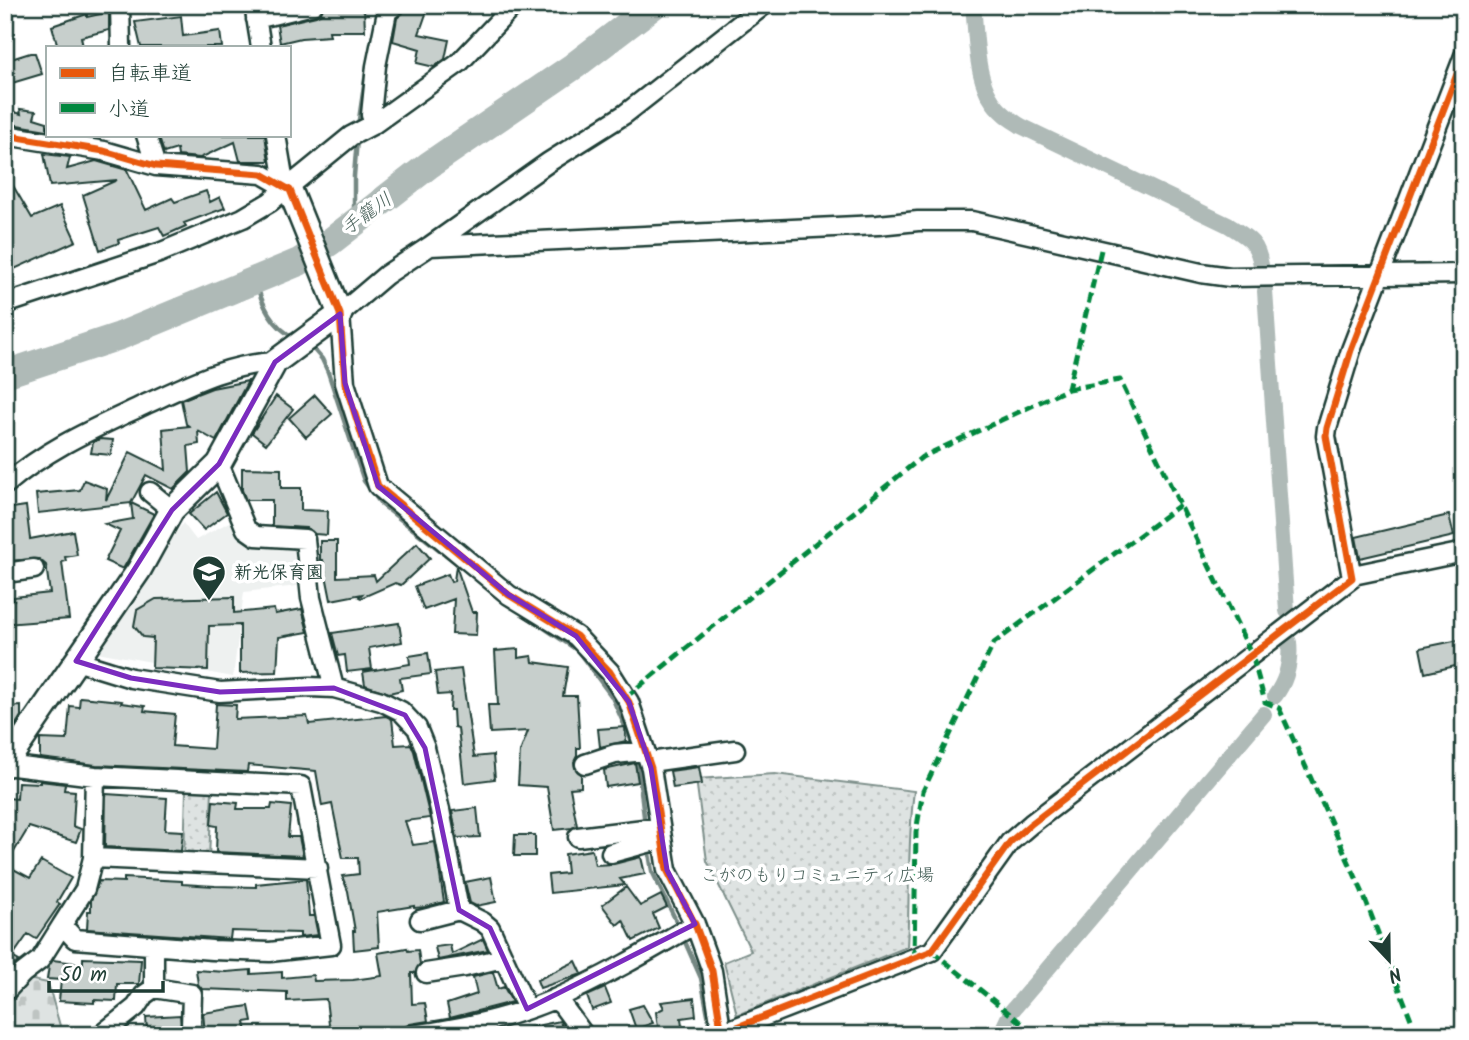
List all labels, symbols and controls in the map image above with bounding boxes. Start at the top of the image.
legend [46,46,290,136]
text: 自転車道 [108,58,192,91]
text: 小道 [108,94,150,127]
water label: 手籠川 [335,186,399,244]
school or university icon: 新光保育園 [190,553,228,602]
place label: 新光保育園 [234,559,324,588]
park label: こがのもりコミュニティ広場 [700,862,934,891]
north arrow [1354,925,1424,995]
scale bar [49,949,163,993]
text: N [1383,958,1406,990]
text: 50 m [60,959,107,992]

